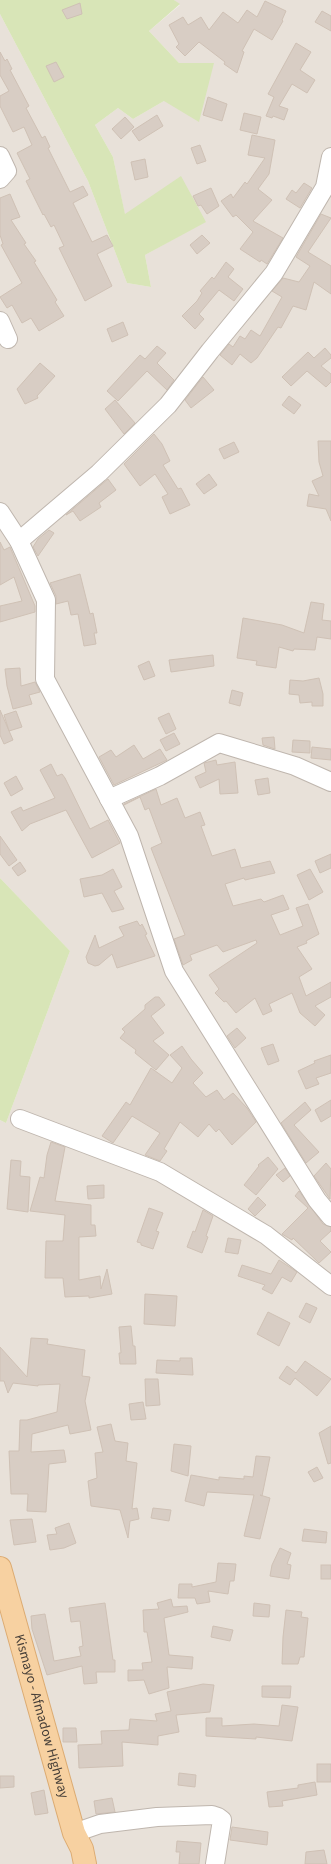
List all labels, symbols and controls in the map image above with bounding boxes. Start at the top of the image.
street label: Kismayo - Afmadow Highway [9,1632,74,1801]

